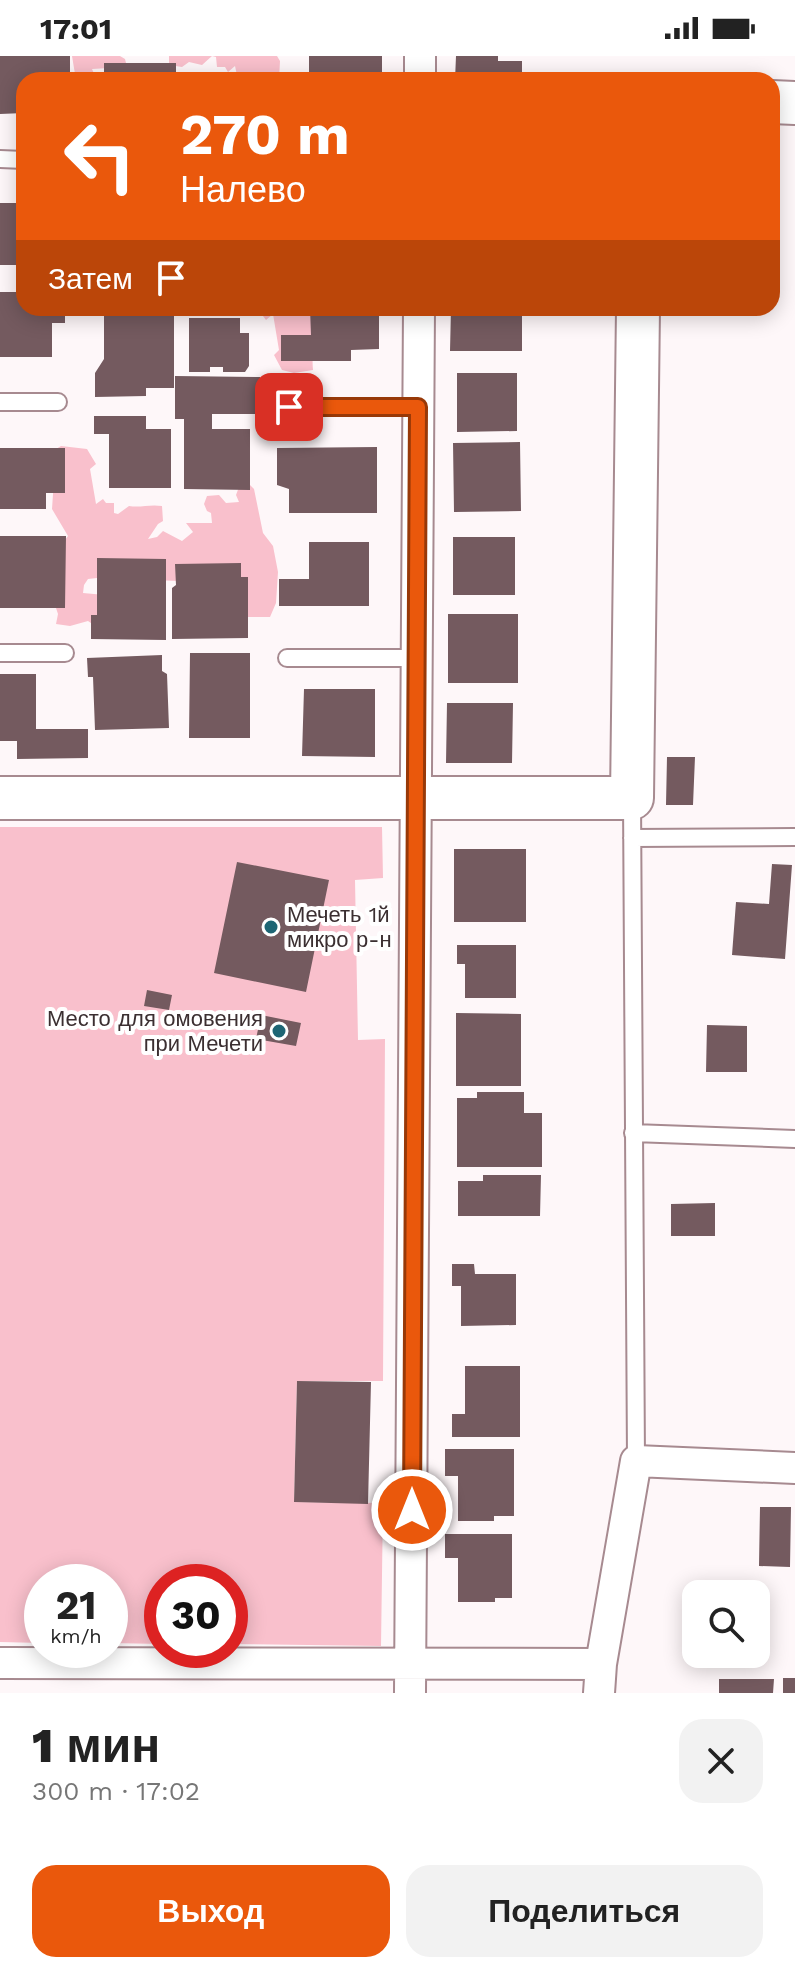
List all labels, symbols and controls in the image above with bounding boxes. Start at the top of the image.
text: 17:01 [40,11,112,46]
text: 270 m [180,102,350,168]
icon: left [48,104,152,208]
text: Налево [180,169,306,211]
icon: arrive [149,256,193,300]
text: Затем [48,261,133,296]
pin [255,373,323,441]
icon: arrive [267,385,311,429]
place label: Мечеть 1й микро р-н [287,902,392,952]
marker: Мечеть 1й микро р-н [262,918,280,936]
place label: Место для омовения при Мечети [47,1006,263,1056]
marker: Место для омовения при Мечети [270,1022,288,1040]
position arrow [370,1468,454,1552]
speed limit sign: 30 [144,1564,248,1668]
map controls [682,1580,770,1668]
button: search [682,1580,770,1668]
text: 21 [55,1582,97,1629]
text: km/h [50,1624,102,1648]
text: 1 мин [32,1717,160,1774]
button: close [679,1719,763,1803]
text: 300 m · 17:02 [32,1776,200,1806]
button: Выход [32,1865,390,1957]
button: Поделиться [406,1865,763,1957]

